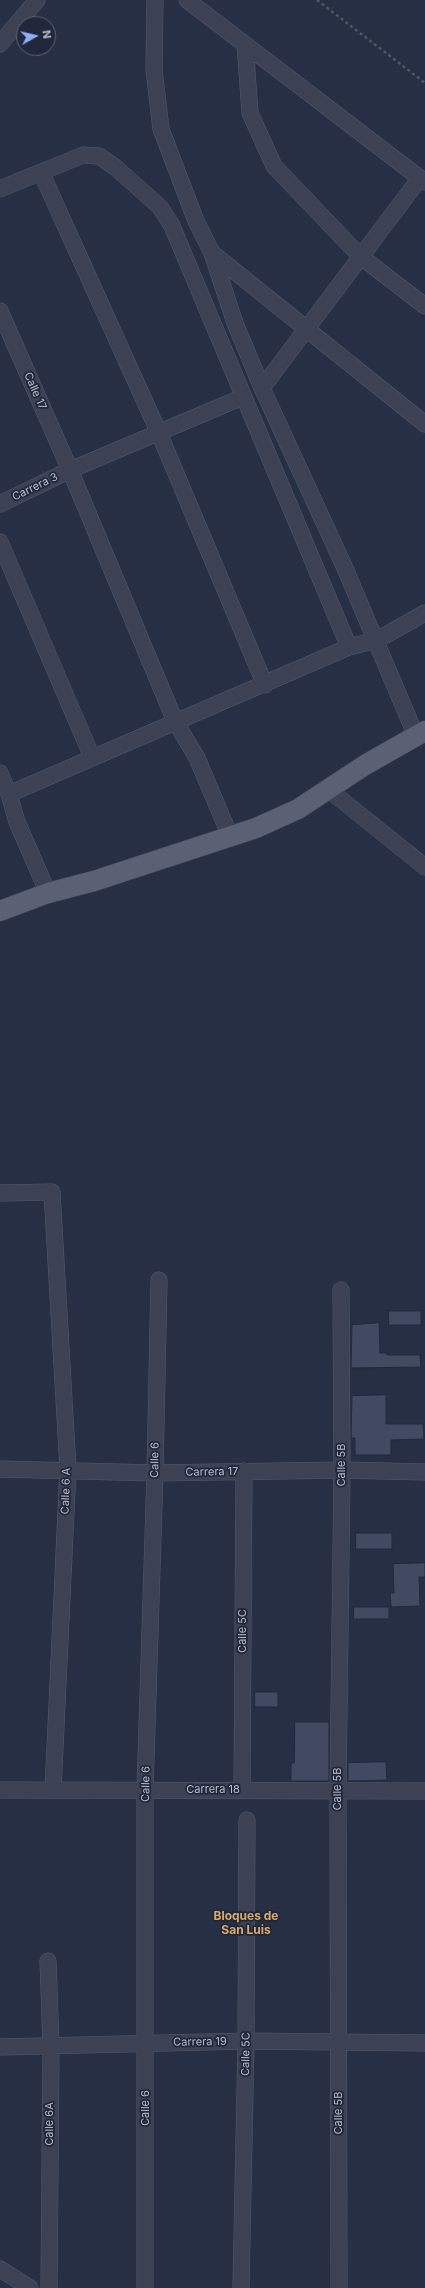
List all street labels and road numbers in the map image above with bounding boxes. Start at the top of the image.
street label: Calle 17 [21,370,49,412]
street label: Carrera 3 [10,470,60,504]
street label: Calle 6 [148,1442,162,1478]
street label: Calle 5B [335,1444,349,1486]
street label: Carrera 17 [185,1465,239,1479]
street label: Calle 6 A [59,1468,73,1514]
street label: Calle 5C [236,1609,250,1653]
street label: Calle 6 [139,1766,153,1802]
street label: Calle 5B [331,1768,345,1810]
street label: Carrera 18 [186,1783,240,1797]
street label: Calle 5C [239,2032,253,2076]
street label: Carrera 19 [173,2035,227,2049]
street label: Calle 6 [139,2090,153,2126]
street label: Calle 5B [332,2092,346,2134]
street label: Calle 6A [43,2102,57,2146]

